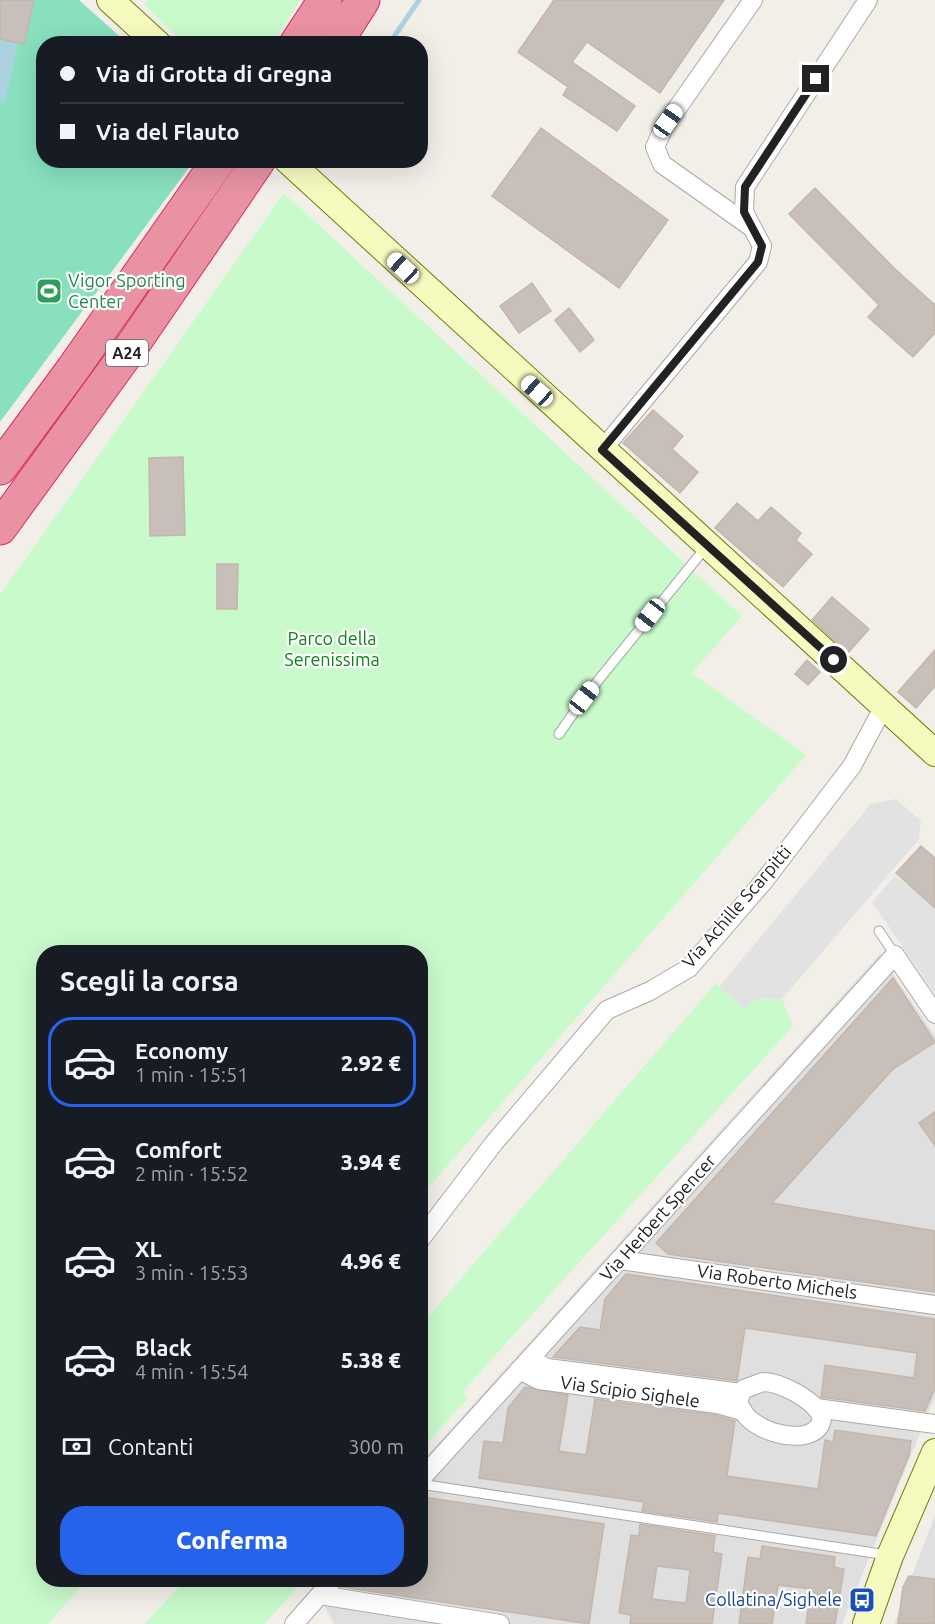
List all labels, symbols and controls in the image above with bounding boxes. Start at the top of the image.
text: Via di Grotta di Gregna [96,61,332,86]
route end [802,65,829,92]
car [650,101,686,141]
text: Via del Flauto [96,119,240,144]
car [384,249,422,287]
place label: Vigor Sporting Center [68,270,186,311]
sports icon: Vigor Sporting Center [34,276,64,306]
road number: A24 [106,340,148,366]
car [518,372,556,410]
car [632,595,668,635]
park label: Parco della Serenissima [284,628,380,669]
route start [820,646,847,673]
car [566,678,602,718]
street label: Via Achille Scarpitti [678,841,795,971]
text: Scegli la corsa [60,966,239,996]
icon: car [63,1035,117,1089]
text: Economy [135,1038,228,1063]
text: 2.92 € [341,1050,401,1075]
text: 1 min · 15:51 [135,1063,249,1086]
icon: car [63,1134,117,1188]
text: Comfort [135,1137,222,1162]
text: 3.94 € [341,1149,401,1174]
street label: Via Herbert Spencer [595,1150,719,1285]
text: 2 min · 15:52 [135,1162,249,1185]
icon: car [63,1233,117,1287]
text: XL [135,1236,162,1261]
text: 4.96 € [341,1248,401,1273]
street label: Via Roberto Michels [696,1260,859,1302]
text: 3 min · 15:53 [135,1261,249,1284]
icon: car [63,1332,117,1386]
text: Black [135,1335,192,1360]
text: 5.38 € [341,1347,401,1372]
text: 4 min · 15:54 [135,1360,249,1383]
street label: Via Scipio Sighele [559,1371,701,1411]
icon: cash [60,1430,93,1463]
text: Contanti [108,1434,193,1459]
text: 300 m [348,1435,404,1458]
button: Conferma [60,1506,404,1575]
bus stop icon: Collatina/Sighele [847,1585,877,1615]
place label: Collatina/Sighele [705,1589,842,1609]

